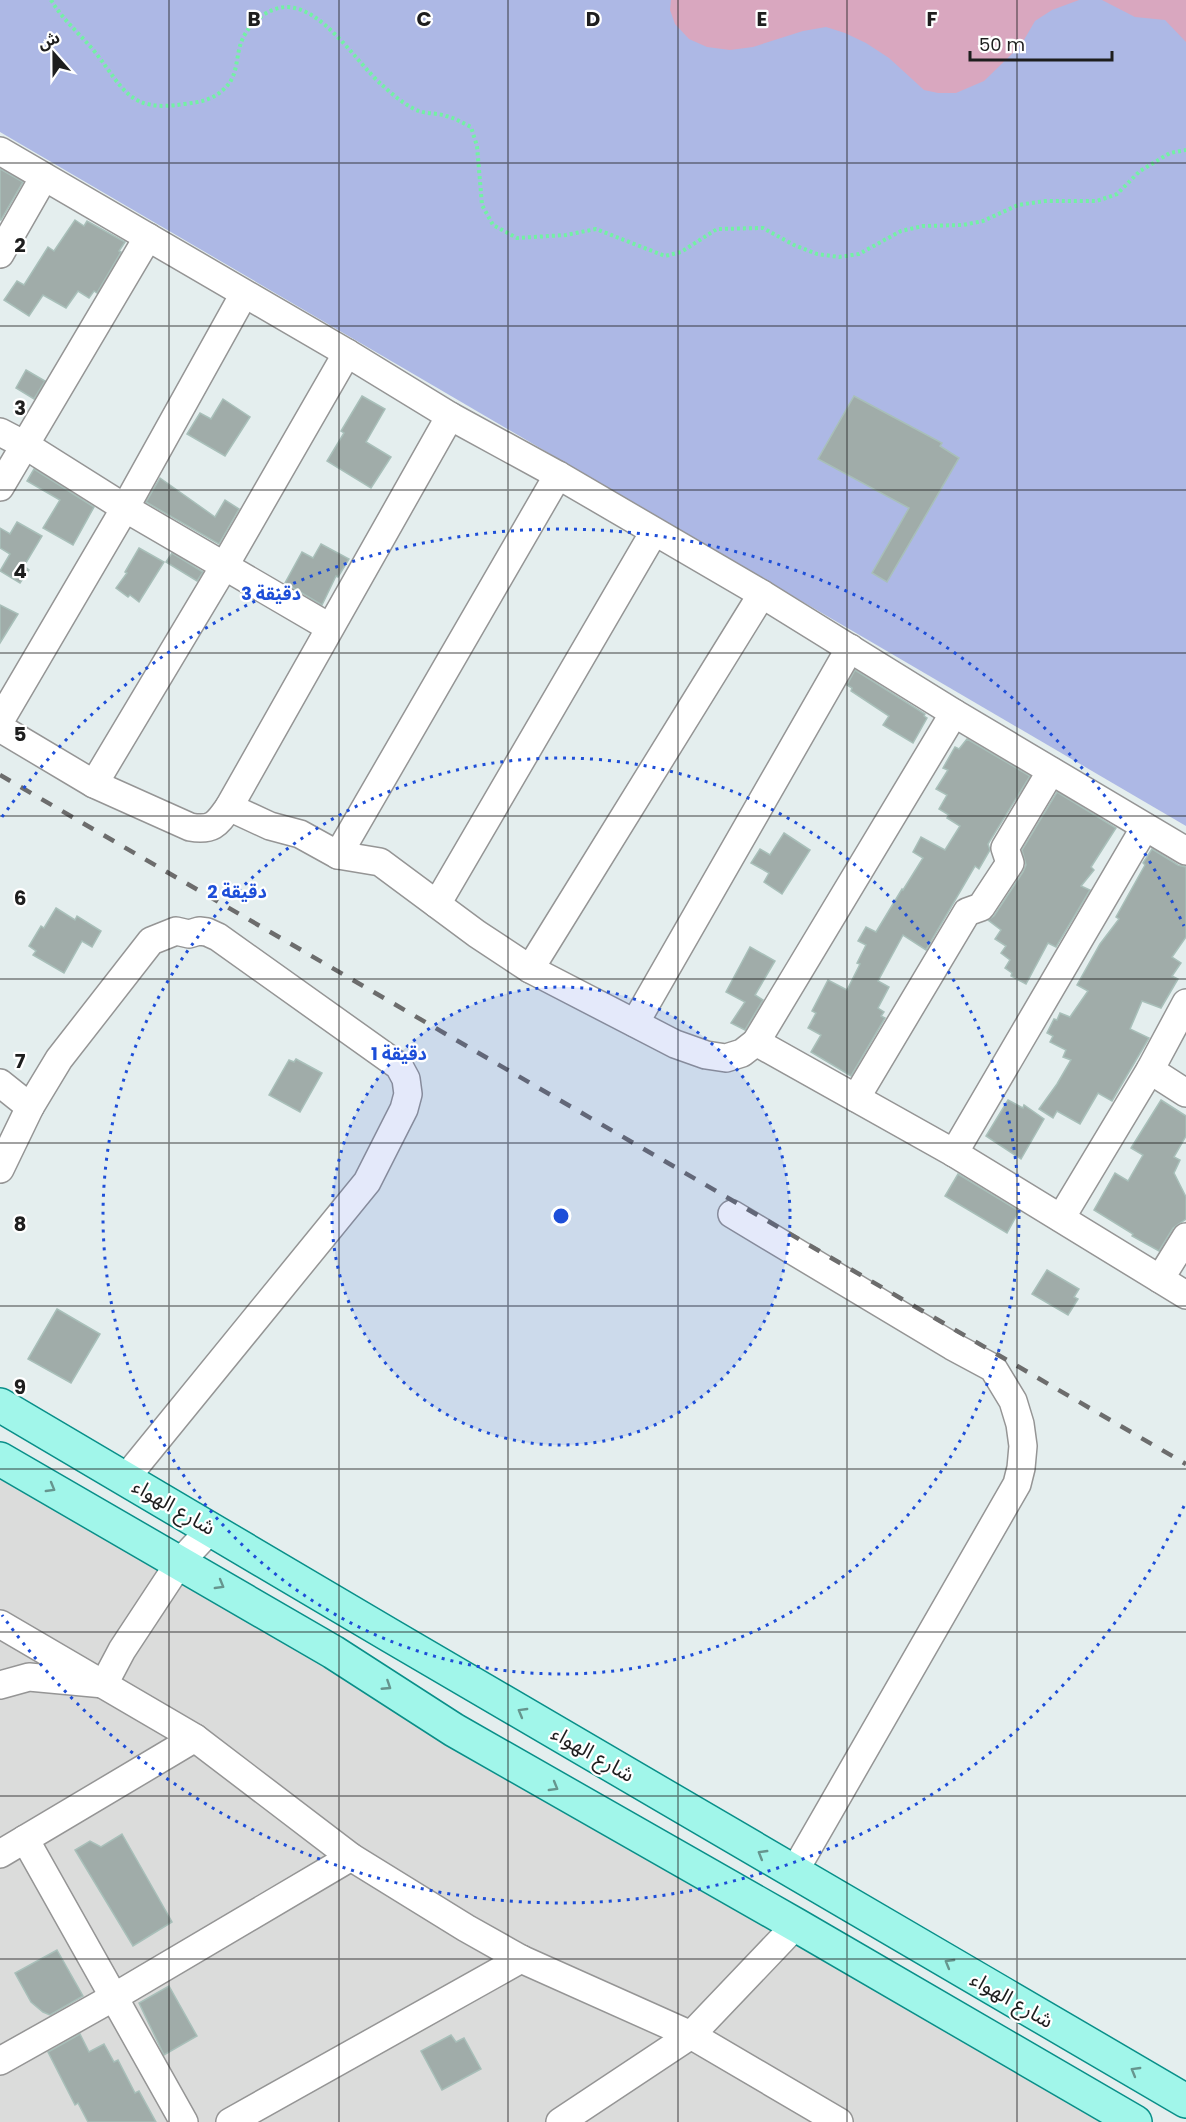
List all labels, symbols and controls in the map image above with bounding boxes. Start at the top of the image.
text: B [247,5,261,33]
text: C [416,5,432,33]
text: D [586,5,600,33]
text: E [757,5,767,33]
text: F [927,5,938,33]
north arrow [24,24,84,84]
scale bar [970,24,1112,62]
text: ش [34,26,63,55]
text: 50 m [979,32,1025,57]
text: 2 [14,231,26,259]
text: 3 [14,394,26,422]
text: 4 [13,557,27,585]
text: 3 دقيقة [241,581,301,606]
text: 5 [14,720,27,748]
text: 2 دقيقة [207,879,267,904]
text: 6 [14,884,26,912]
text: 1 دقيقة [371,1041,427,1066]
text: 7 [15,1047,26,1075]
centre of rings [551,1206,571,1226]
text: 8 [14,1210,26,1238]
text: 9 [14,1373,26,1401]
street label: شارع الهواء [127,1471,221,1543]
one-way arrow [45,1481,55,1492]
one-way arrow [214,1578,224,1589]
one-way arrow [381,1679,391,1691]
one-way arrow [518,1708,528,1720]
street label: شارع الهواء [546,1718,640,1790]
one-way arrow [548,1780,558,1791]
one-way arrow [758,1849,768,1861]
one-way arrow [945,1959,955,1970]
street label: شارع الهواء [965,1964,1059,2036]
one-way arrow [1131,2067,1141,2079]

